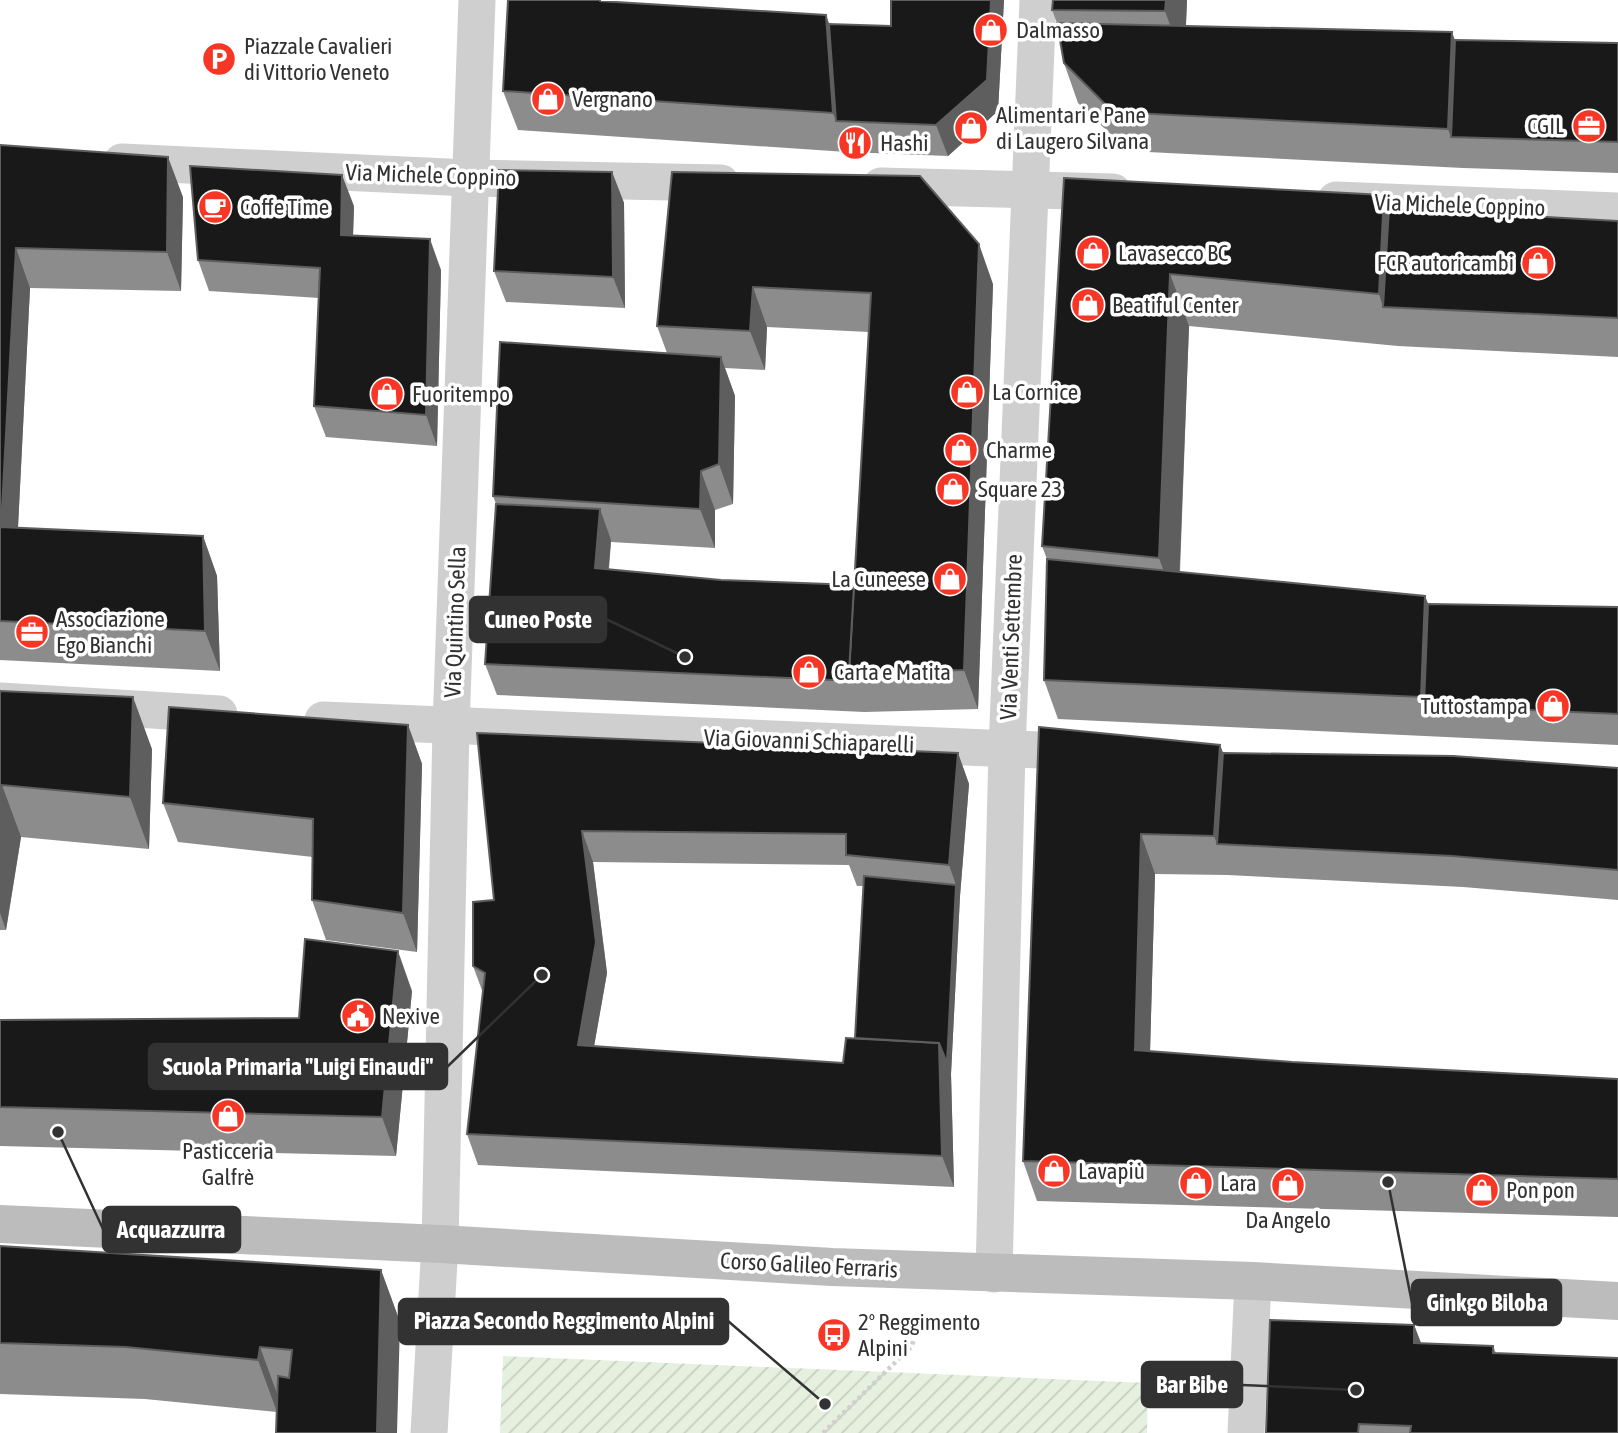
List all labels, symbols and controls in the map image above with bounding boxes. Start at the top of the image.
shop icon: Dalmasso [972,11,1010,49]
place label: Dalmasso [1016,17,1100,43]
place label: Piazzale Cavalieri di Vittorio Veneto [244,33,392,85]
parking icon: Piazzale Cavalieri di Vittorio Veneto [200,40,238,78]
shop icon: Vergnano [529,80,567,118]
place label: Vergnano [572,86,653,112]
place label: Alimentari e Pane di Laugero Silvana [996,102,1149,154]
office icon: CGIL [1570,107,1608,145]
shop icon: Alimentari e Pane di Laugero Silvana [952,109,990,147]
place label: CGIL [1527,113,1564,139]
restaurant icon: Hashi [836,124,874,162]
place label: Hashi [880,130,929,156]
street label: Via Michele Coppino [345,159,517,191]
cafe icon: Coffe Time [196,188,234,226]
street label: Via Michele Coppino [1374,189,1546,221]
place label: Coffe Time [240,194,329,220]
shop icon: Lavasecco BC [1074,234,1112,272]
place label: Lavasecco BC [1118,240,1228,266]
shop icon: FCR autoricambi [1519,244,1557,282]
place label: FCR autoricambi [1377,250,1514,276]
shop icon: Beatiful Center [1069,286,1107,324]
place label: Beatiful Center [1112,292,1239,318]
shop icon: La Cornice [948,373,986,411]
shop icon: Fuoritempo [368,375,406,413]
place label: La Cornice [992,379,1078,405]
place label: Fuoritempo [412,381,510,407]
shop icon: Charme [942,431,980,469]
place label: Charme [986,437,1052,463]
shop icon: Square 23 [934,470,972,508]
place label: Square 23 [978,476,1062,502]
street label: Via Quintino Sella [439,546,471,698]
street label: Via Venti Settembre [995,554,1027,720]
shop icon: La Cuneese [931,560,969,598]
place label: La Cuneese [831,566,926,592]
callout: Cuneo Poste [470,597,606,642]
place label: Associazione Ego Bianchi [56,606,165,658]
text: Cuneo Poste [484,606,592,633]
office icon: Associazione Ego Bianchi [13,613,51,651]
shop icon: Carta e Matita [790,653,828,691]
place label: Carta e Matita [834,659,951,685]
shop icon: Tuttostampa [1534,687,1572,725]
place label: Tuttostampa [1421,693,1528,719]
street label: Via Giovanni Schiaparelli [703,724,915,758]
public building icon: Nexive [339,997,377,1035]
place label: Nexive [382,1003,440,1029]
callout: Scuola Primaria "Luigi Einaudi" [149,1044,447,1089]
text: Scuola Primaria "Luigi Einaudi" [163,1053,434,1080]
shop icon: Pasticceria Galfrè [209,1097,247,1135]
place label: Pasticceria Galfrè [182,1138,274,1190]
shop icon: Lavapiù [1035,1152,1073,1190]
place label: Lavapiù [1078,1158,1145,1184]
shop icon: Lara [1177,1164,1215,1202]
shop icon: Da Angelo [1269,1166,1307,1204]
place label: Lara [1220,1170,1257,1196]
shop icon: Pon pon [1463,1171,1501,1209]
place label: Pon pon [1506,1177,1575,1203]
callout: Acquazzurra [103,1207,240,1252]
place label: Da Angelo [1245,1207,1331,1233]
text: Acquazzurra [116,1216,225,1243]
street label: Corso Galileo Ferraris [720,1247,898,1283]
callout: Ginkgo Biloba [1412,1280,1561,1325]
text: Ginkgo Biloba [1426,1289,1548,1316]
callout: Piazza Secondo Reggimento Alpini [399,1299,728,1344]
text: Piazza Secondo Reggimento Alpini [414,1307,714,1334]
place label: 2° Reggimento Alpini [858,1309,980,1361]
bus stop icon: 2° Reggimento Alpini [815,1316,853,1354]
callout: Bar Bibe [1142,1362,1242,1407]
text: Bar Bibe [1156,1371,1228,1398]

